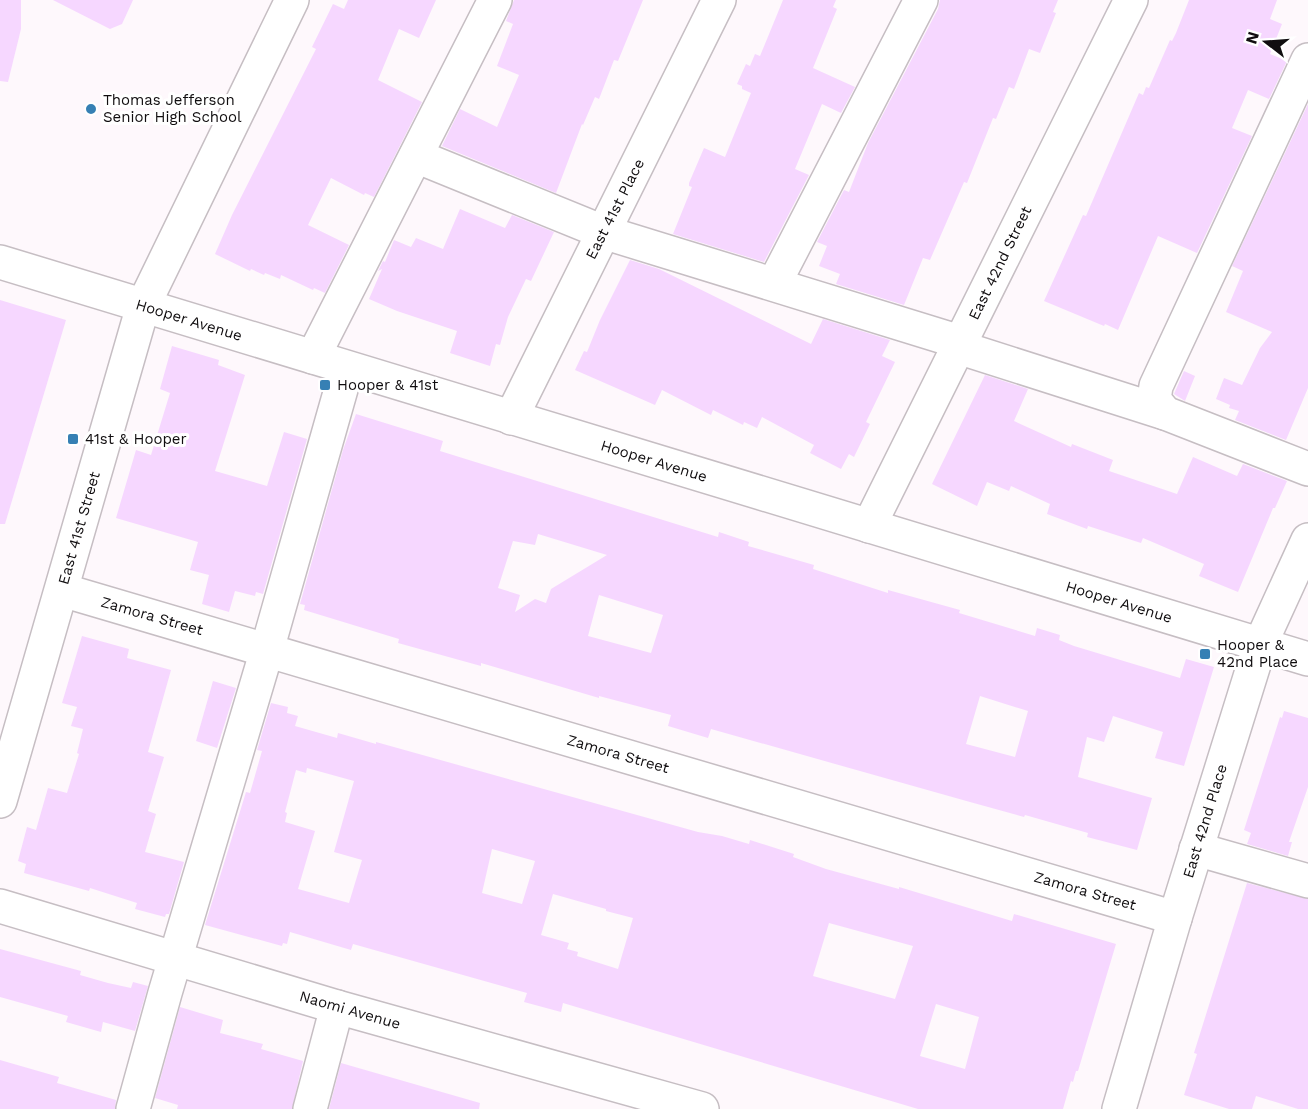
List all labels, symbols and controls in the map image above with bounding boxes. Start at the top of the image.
north arrow [1236,12,1296,72]
text: N [1241,29,1263,46]
place label: Thomas Jefferson Senior High School [103,91,242,126]
marker: Thomas Jefferson Senior High School [84,102,98,116]
street label: East 41st Place [582,156,648,262]
street label: East 42nd Street [965,203,1036,323]
street label: Hooper Avenue [134,295,244,345]
place label: Hooper & 41st [337,376,439,394]
marker: Hooper & 41st [318,378,332,392]
place label: 41st & Hooper [85,430,187,448]
marker: 41st & Hooper [66,432,80,446]
street label: Hooper Avenue [599,436,709,486]
street label: East 41st Street [54,469,104,587]
street label: Hooper Avenue [1064,577,1174,627]
street label: Zamora Street [99,593,206,639]
place label: Hooper & 42nd Place [1217,636,1298,671]
marker: Hooper & 42nd Place [1198,647,1212,661]
street label: Zamora Street [565,731,672,777]
street label: East 42nd Place [1179,762,1231,880]
street label: Zamora Street [1032,868,1139,914]
street label: Naomi Avenue [297,987,403,1033]

